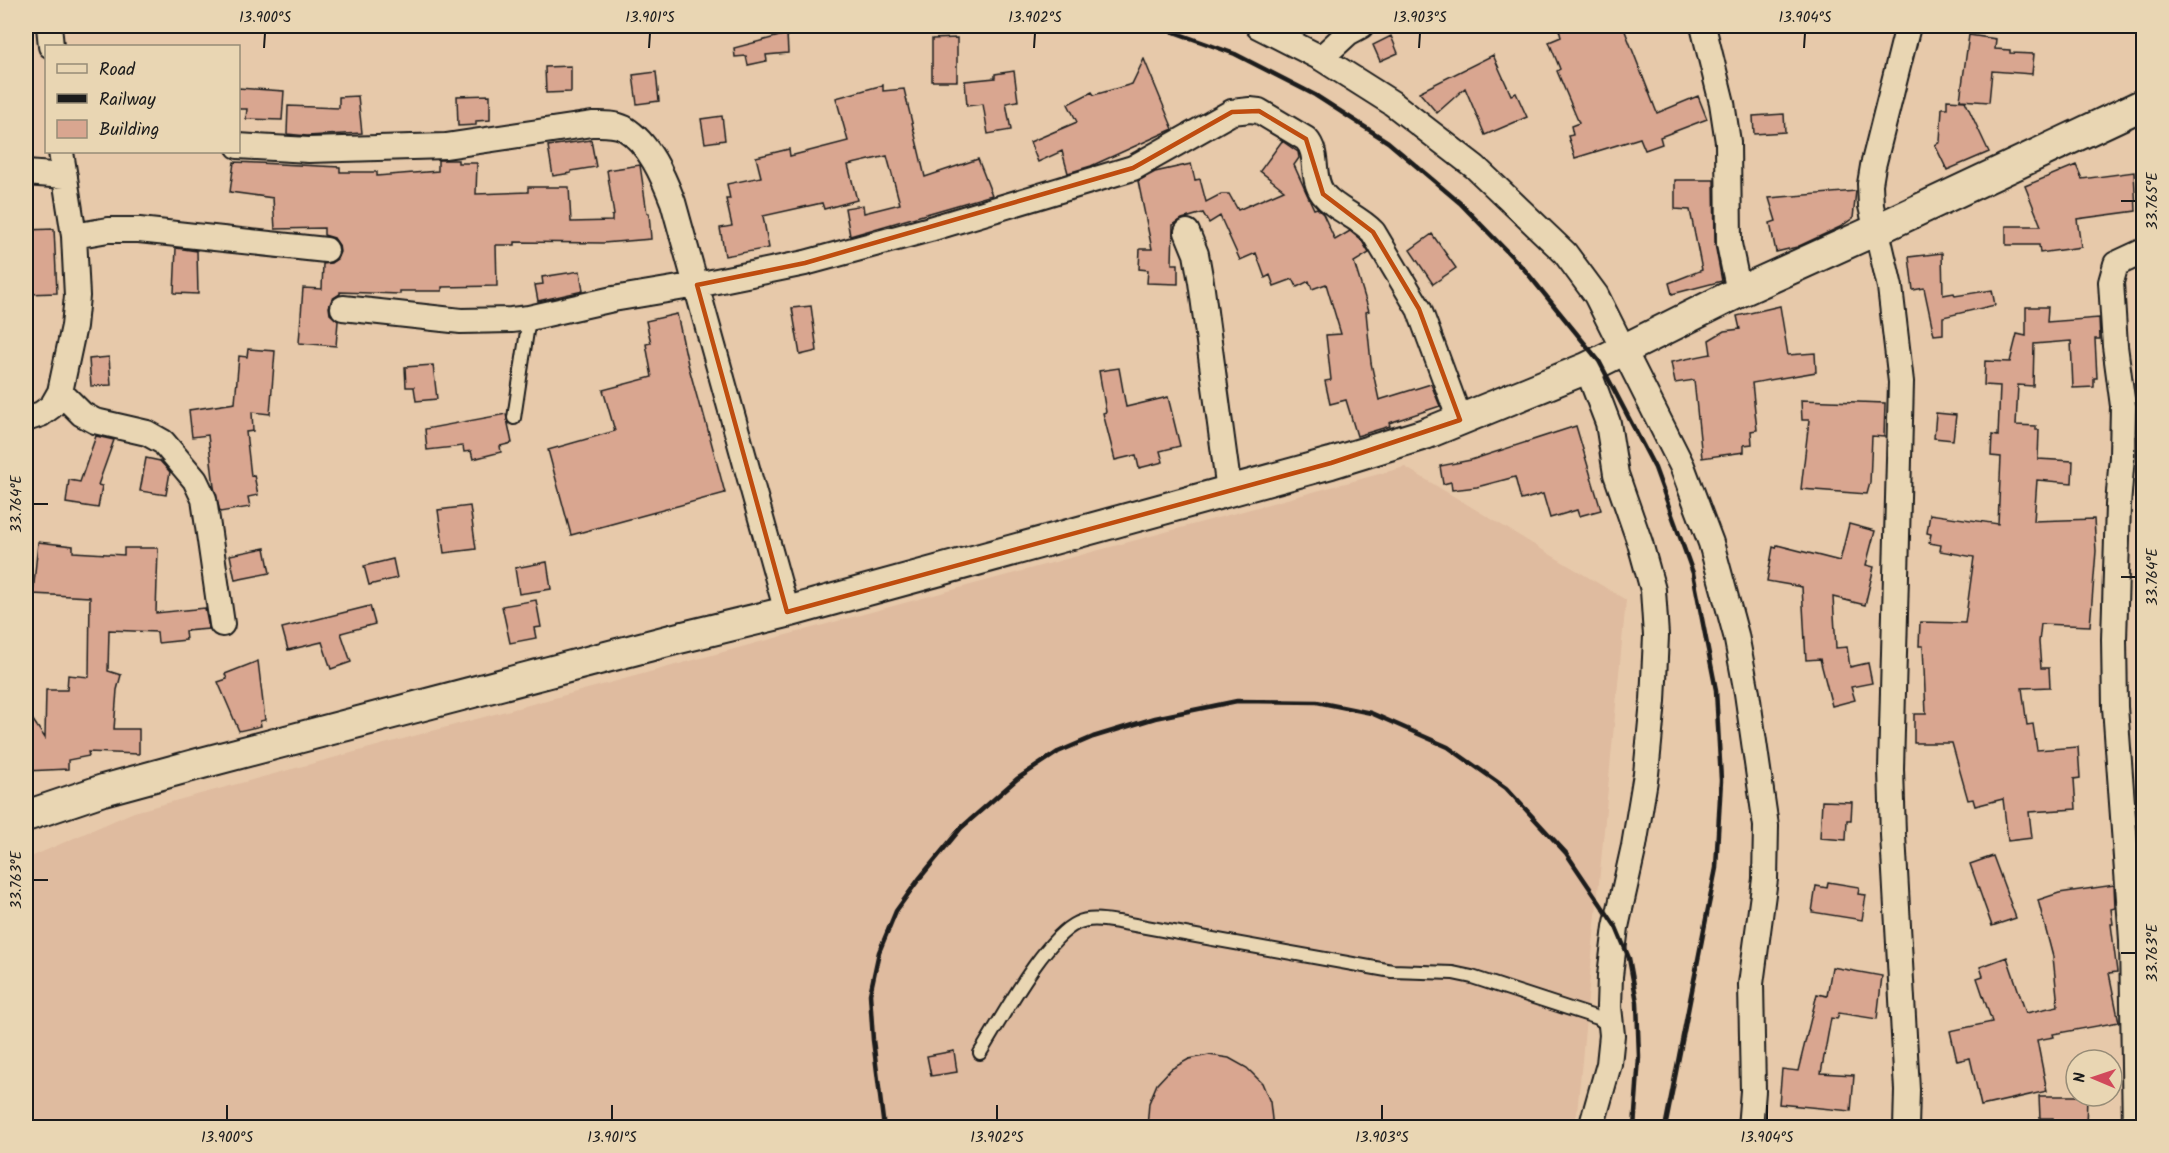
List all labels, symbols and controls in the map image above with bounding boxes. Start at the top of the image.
text: 13.900°S [239,6,291,30]
text: 13.901°S [625,6,675,30]
text: 13.902°S [1008,6,1062,30]
text: 13.903°S [1393,6,1447,30]
text: 13.904°S [1779,6,1832,30]
legend [45,45,240,153]
text: Road [99,56,136,85]
text: Railway [99,86,156,115]
text: Building [99,116,159,145]
text: 33.765°E [2141,171,2165,230]
text: 33.764°E [5,474,29,533]
text: 33.764°E [2141,547,2165,606]
text: 33.763°E [5,850,29,909]
text: 33.763°E [2141,923,2165,982]
north arrow [2064,1048,2124,1108]
text: N [2068,1072,2093,1083]
text: 13.900°S [201,1126,253,1150]
text: 13.901°S [587,1126,637,1150]
text: 13.902°S [970,1126,1024,1150]
text: 13.903°S [1355,1126,1409,1150]
text: 13.904°S [1741,1126,1794,1150]

